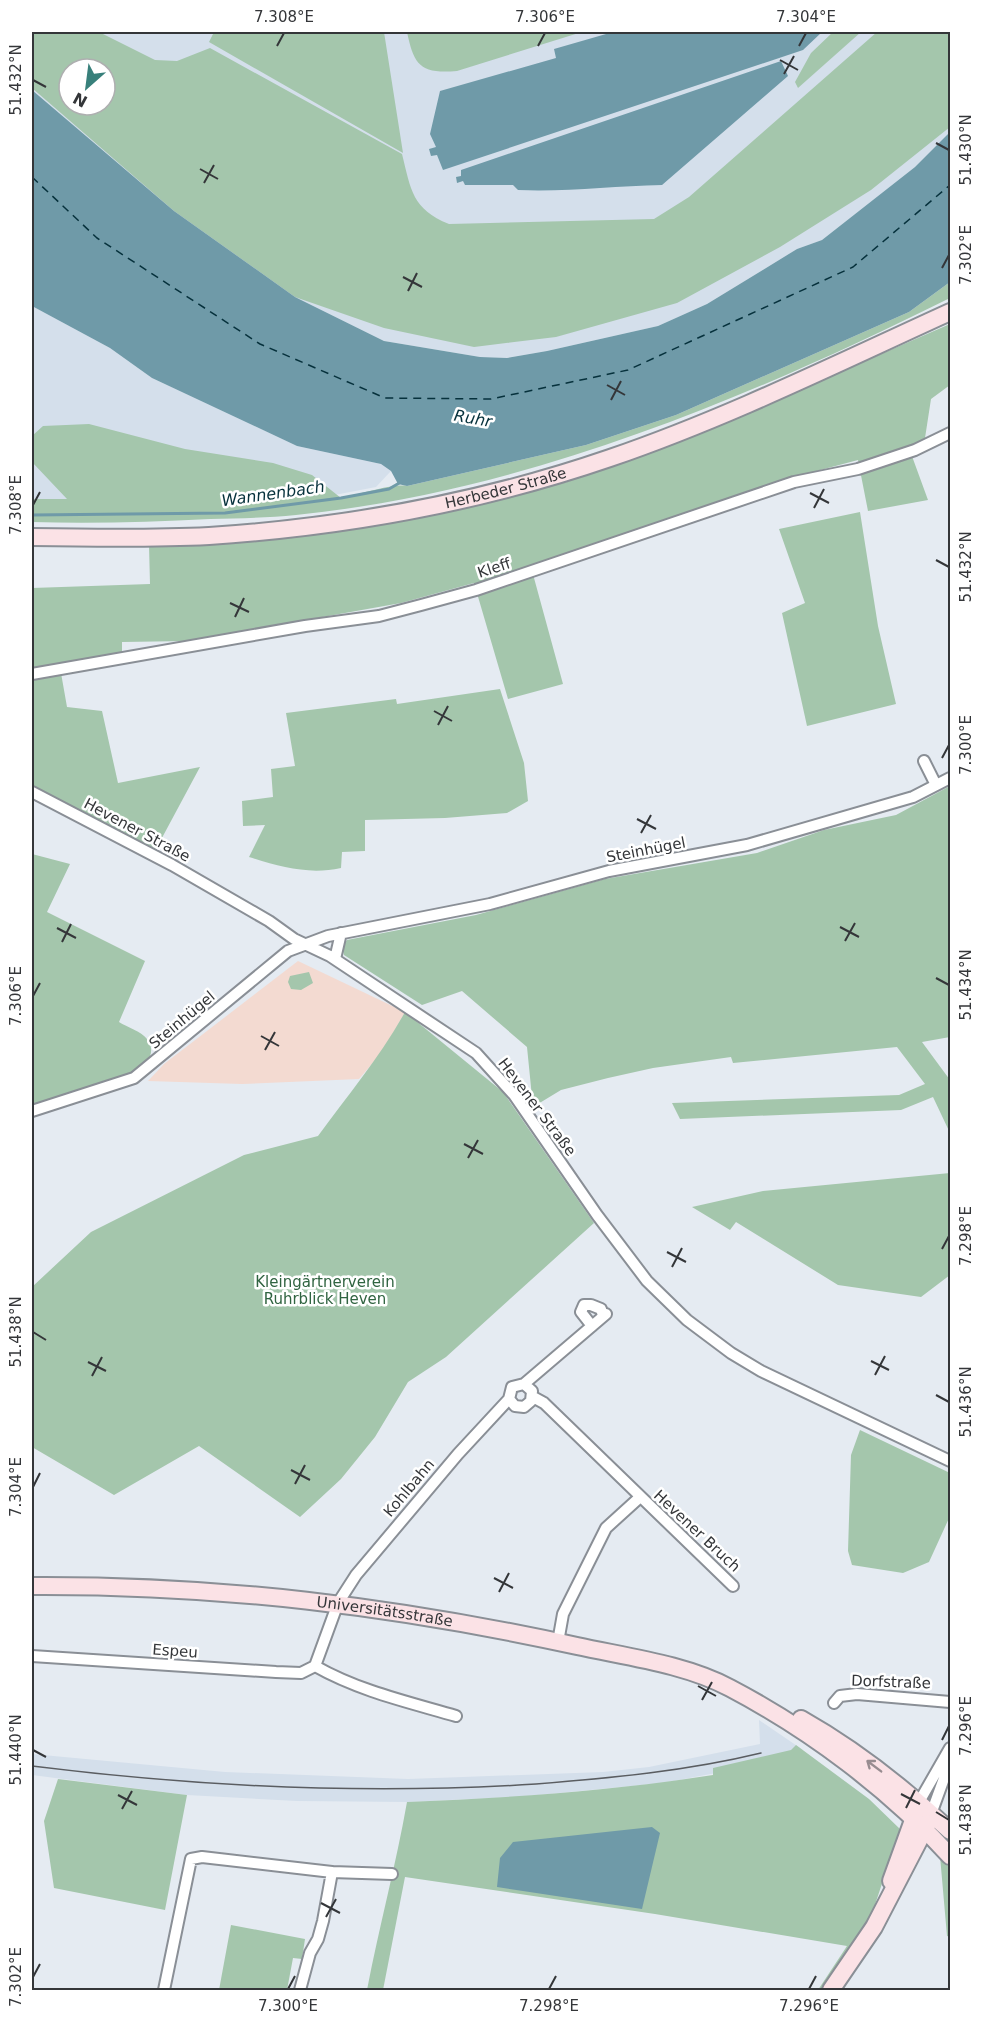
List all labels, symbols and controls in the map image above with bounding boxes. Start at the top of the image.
text: 7.308°E [254,8,314,26]
text: 7.306°E [515,8,575,26]
text: 7.304°E [776,8,836,26]
text: 51.432°N [7,44,25,116]
north arrow [57,57,117,117]
text: N [70,88,91,111]
text: 51.430°N [957,114,975,186]
text: 7.302°E [957,225,975,285]
water label: Ruhr [453,406,495,431]
street label: Herbeder Straße [443,464,568,512]
text: 7.308°E [7,475,25,535]
water label: Wannenbach [220,477,326,510]
text: 51.432°N [957,531,975,603]
street label: Kleff [475,554,513,582]
text: 7.300°E [957,715,975,775]
street label: Hevener Straße [81,794,193,866]
street label: Steinhügel [605,834,687,866]
text: 51.434°N [957,949,975,1021]
text: 7.306°E [7,966,25,1026]
street label: Steinhügel [145,987,219,1053]
street label: Hevener Straße [494,1055,580,1159]
text: 7.298°E [957,1206,975,1266]
park label: Kleingärtnerverein Ruhrblick Heven [255,1273,395,1308]
text: 51.438°N [7,1296,25,1368]
text: 51.436°N [957,1366,975,1438]
street label: Kohlbahn [380,1456,438,1520]
text: 7.304°E [7,1457,25,1517]
street label: Hevener Bruch [650,1486,744,1576]
street label: Universitätsstraße [316,1593,454,1630]
street label: Espeu [152,1640,198,1662]
street label: Dorfstraße [851,1672,931,1692]
text: 7.296°E [957,1696,975,1756]
text: 51.440°N [7,1714,25,1786]
one-way arrow [866,1759,882,1772]
text: 51.438°N [957,1784,975,1856]
text: 7.302°E [7,1947,25,2007]
text: 7.300°E [258,1997,318,2015]
text: 7.298°E [519,1997,579,2015]
text: 7.296°E [779,1997,839,2015]

